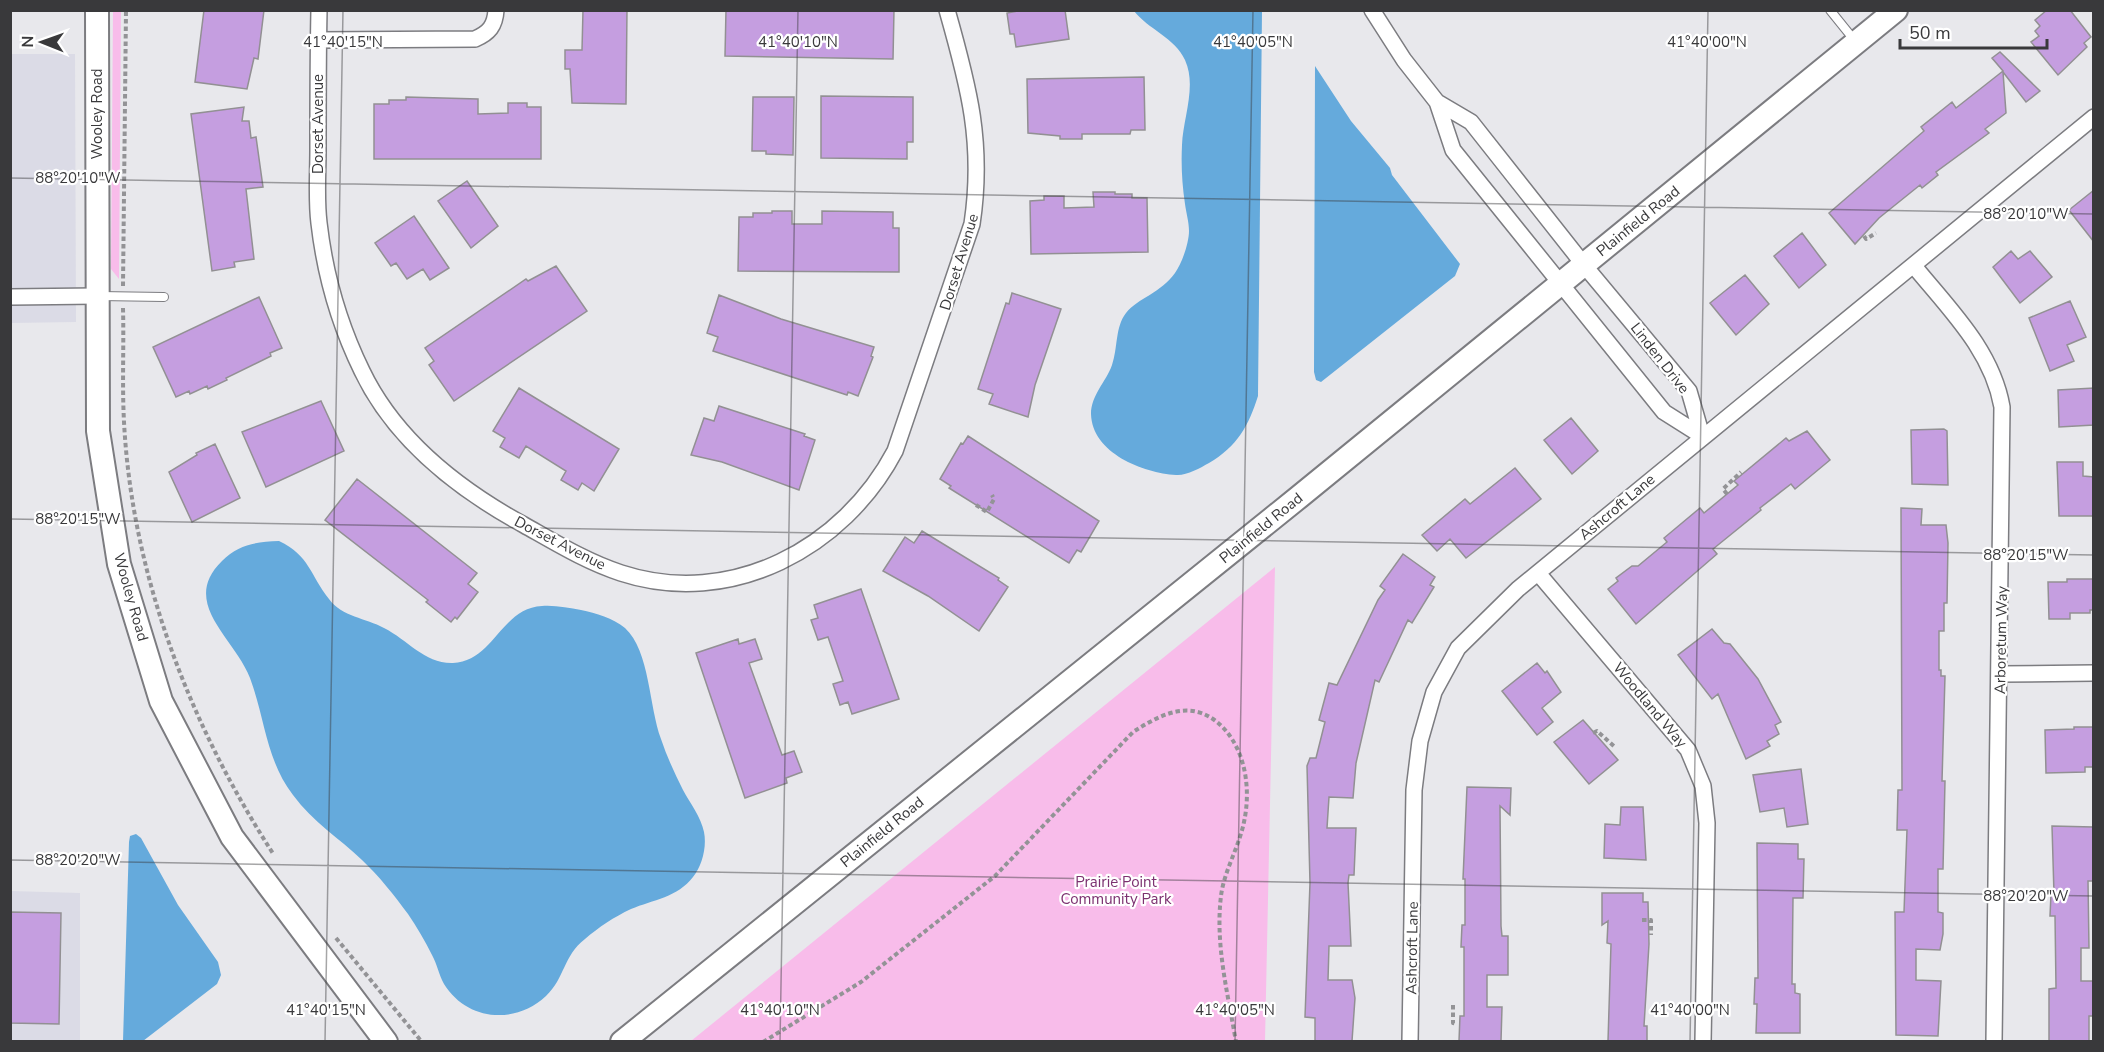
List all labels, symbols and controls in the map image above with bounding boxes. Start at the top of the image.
north arrow [12,12,72,72]
scale bar [1900,12,2047,50]
text: 50 m [1909,21,1951,45]
text: 41°40'15"N [303,32,383,52]
text: 41°40'10"N [758,32,838,52]
text: 41°40'05"N [1213,32,1293,52]
text: 41°40'00"N [1667,32,1747,52]
text: N [17,36,39,48]
street label: Wooley Road [87,68,107,160]
street label: Dorset Avenue [308,74,328,174]
text: 88°20'10"W [35,168,121,188]
street label: Plainfield Road [1592,181,1684,261]
text: 88°20'10"W [1983,204,2069,224]
street label: Dorset Avenue [935,211,983,313]
street label: Linden Drive [1626,318,1694,398]
street label: Ashcroft Lane [1575,469,1659,545]
street label: Plainfield Road [1215,488,1307,568]
text: 88°20'15"W [35,509,121,529]
street label: Dorset Avenue [511,511,609,575]
text: 88°20'15"W [1983,545,2069,565]
street label: Wooley Road [109,550,153,644]
street label: Arboretum Way [1990,585,2012,694]
street label: Woodland Way [1608,658,1692,752]
street label: Plainfield Road [836,792,928,872]
text: 88°20'20"W [35,850,121,870]
park label: Prairie Point Community Park [1061,872,1172,909]
text: 88°20'20"W [1983,886,2069,906]
street label: Ashcroft Lane [1401,901,1423,995]
text: 41°40'15"N [286,1000,366,1020]
text: 41°40'10"N [740,1000,820,1020]
text: 41°40'05"N [1195,1000,1275,1020]
text: 41°40'00"N [1650,1000,1730,1020]

